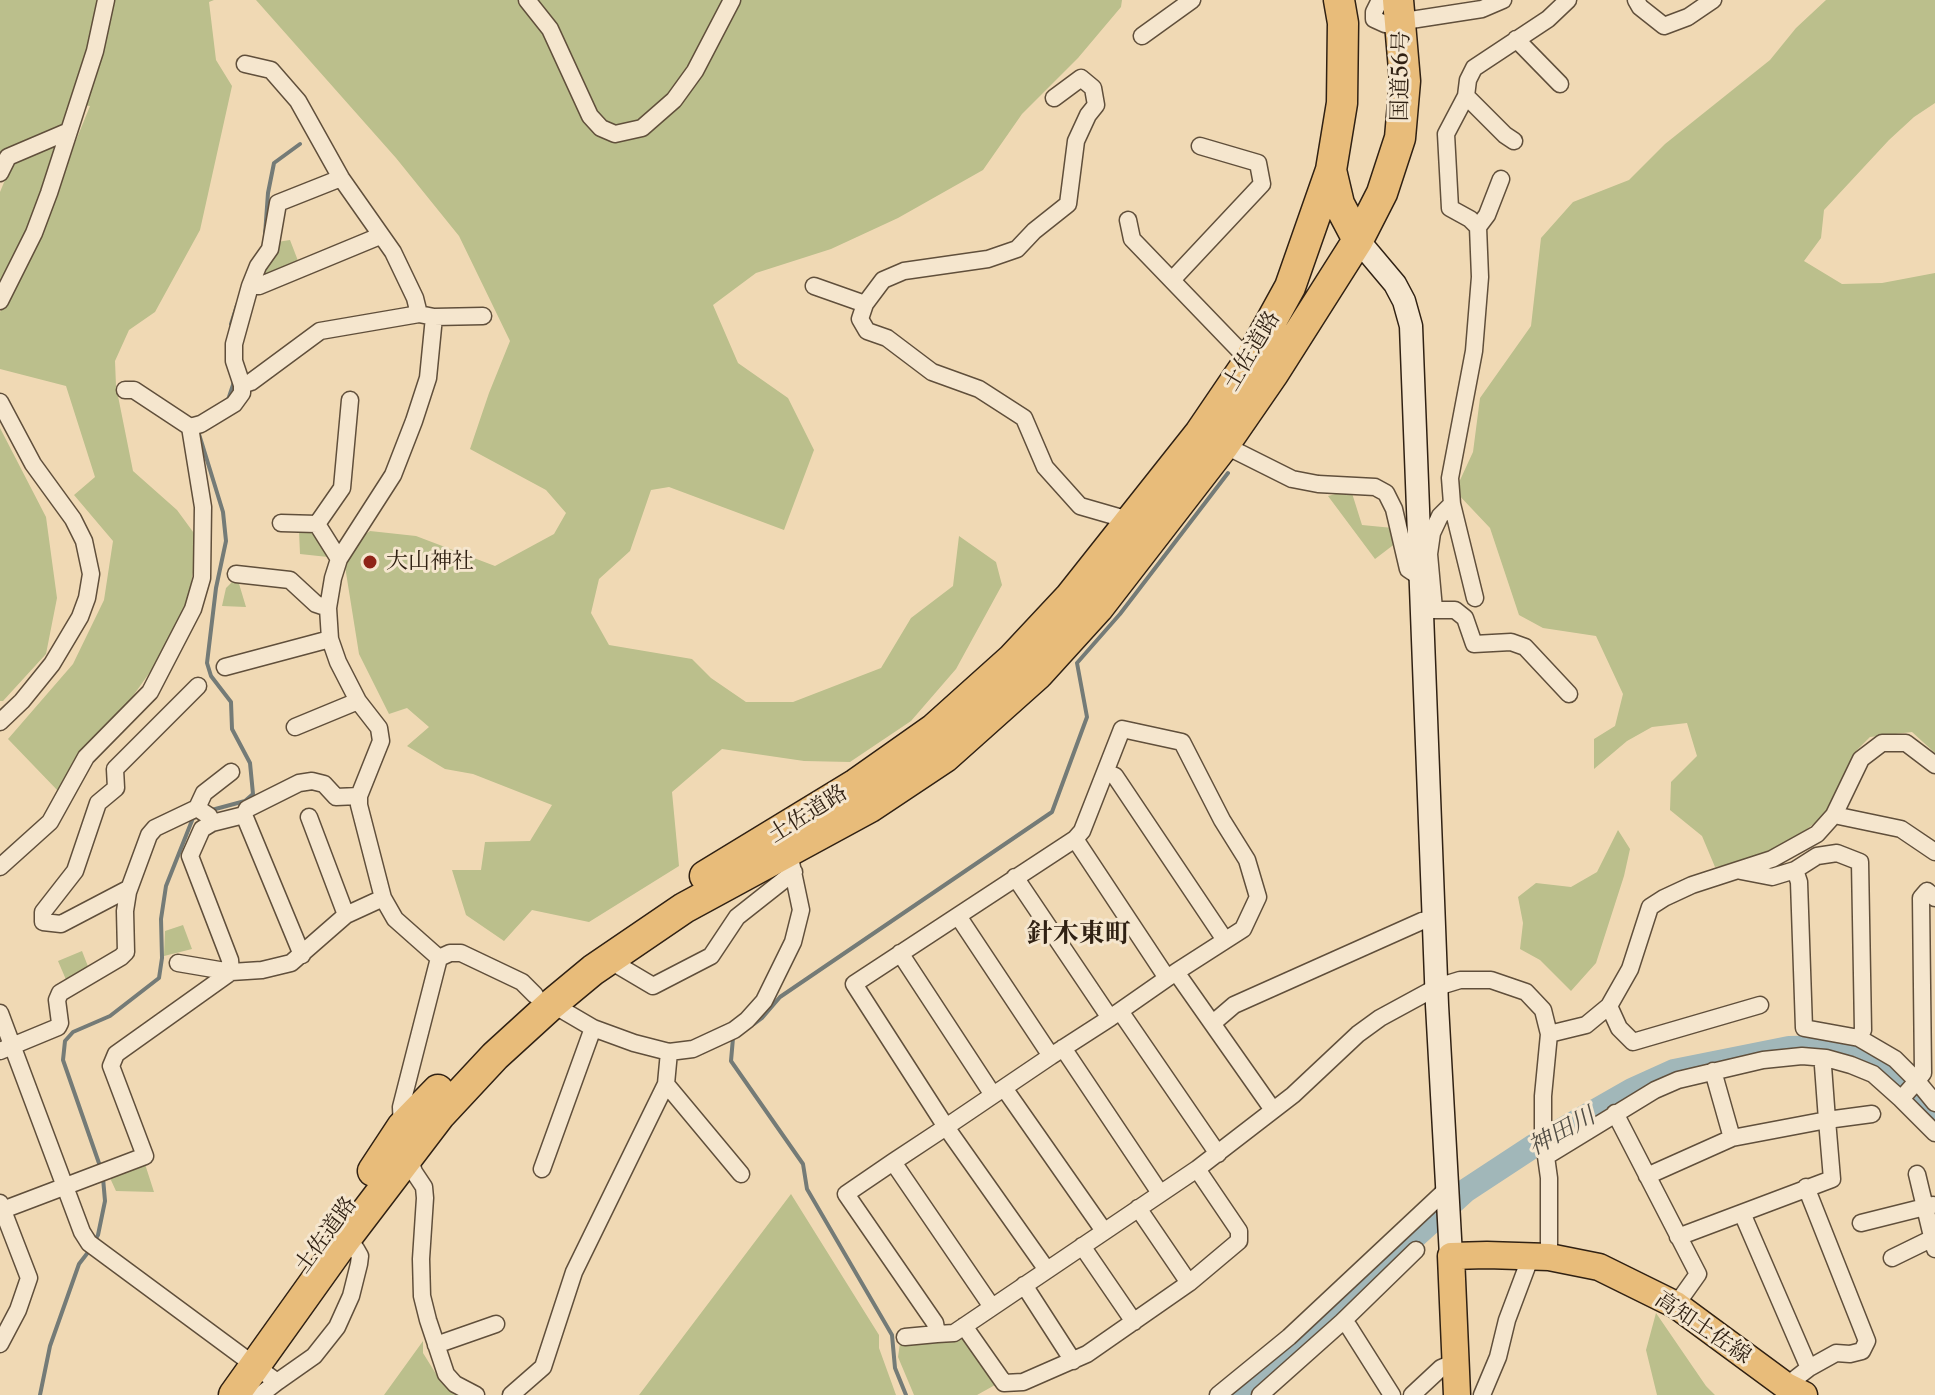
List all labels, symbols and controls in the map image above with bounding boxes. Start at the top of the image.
street label: 国道56号 [1387,30,1415,122]
street label: 土佐道路 [1218,306,1286,396]
place label: 大山神社 [386,549,474,575]
marker: 大山神社 [361,553,379,571]
street label: 土佐道路 [764,779,852,849]
district label: 針木東町 [1027,918,1131,950]
water label: 神田川 [1524,1102,1600,1162]
street label: 土佐道路 [289,1192,363,1278]
street label: 高知土佐線 [1650,1286,1756,1370]

